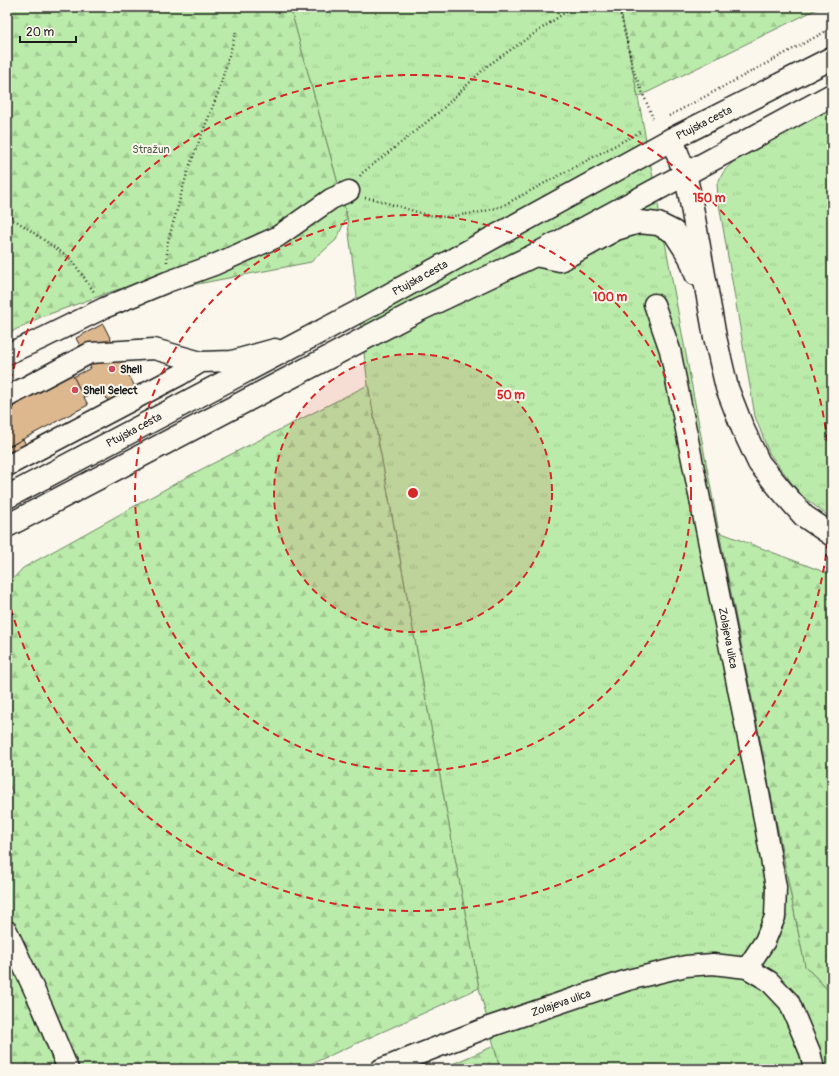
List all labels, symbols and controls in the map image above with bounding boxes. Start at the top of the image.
scale bar [20,18,76,44]
text: 20 m [26,25,55,40]
street label: Ptujska cesta [674,103,734,143]
park label: Stražun [132,143,170,156]
text: 150 m [693,191,726,206]
street label: Ptujska cesta [390,258,450,298]
text: 100 m [593,290,628,305]
place label: Shell [120,363,143,376]
marker: Shell [107,364,117,374]
place label: Shell Select [83,384,138,397]
marker: Shell Select [70,385,80,395]
text: 50 m [497,388,525,403]
street label: Ptujska cesta [104,410,164,450]
centre of rings [406,486,420,500]
street label: Zolajeva ulica [716,606,740,670]
street label: Zolajeva ulica [530,987,592,1019]

